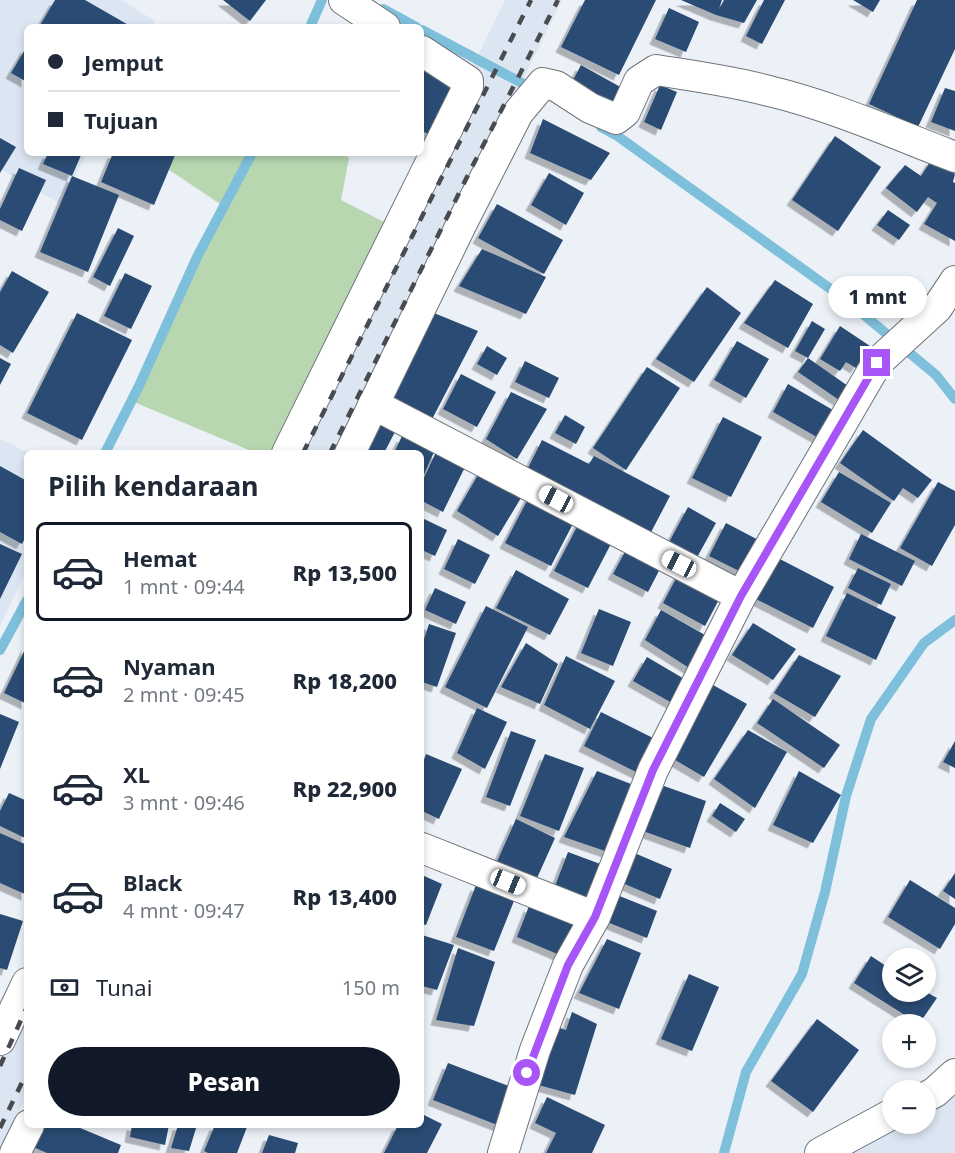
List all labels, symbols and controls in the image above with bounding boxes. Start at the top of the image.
text: Jemput [84,47,164,77]
text: Tujuan [84,105,158,135]
callout: 1 mnt [828,276,926,318]
text: 1 mnt [848,283,907,310]
route end [863,349,890,376]
text: Pilih kendaraan [48,467,259,504]
car [536,483,576,515]
text: Hemat [123,543,197,573]
icon: car [51,545,105,599]
car [659,548,699,580]
text: Rp 13,500 [293,557,397,587]
text: 1 mnt · 09:44 [123,573,245,600]
text: Nyaman [123,651,216,681]
icon: car [51,653,105,707]
text: Rp 18,200 [293,665,397,695]
text: 2 mnt · 09:45 [123,681,245,708]
text: XL [123,759,150,789]
icon: car [51,761,105,815]
text: Rp 22,900 [293,773,397,803]
text: 3 mnt · 09:46 [123,789,245,816]
text: Black [123,867,182,897]
car [488,867,528,897]
icon: car [51,869,105,923]
text: Rp 13,400 [293,881,397,911]
text: 4 mnt · 09:47 [123,897,245,924]
map controls [882,948,936,1134]
button: layers [882,948,936,1002]
icon: cash [48,971,81,1004]
text: Tunai [96,972,152,1002]
text: 150 m [342,974,400,1001]
button: + [882,1014,936,1068]
button: Pesan [48,1047,400,1116]
route start [513,1059,540,1086]
button: − [882,1080,936,1134]

